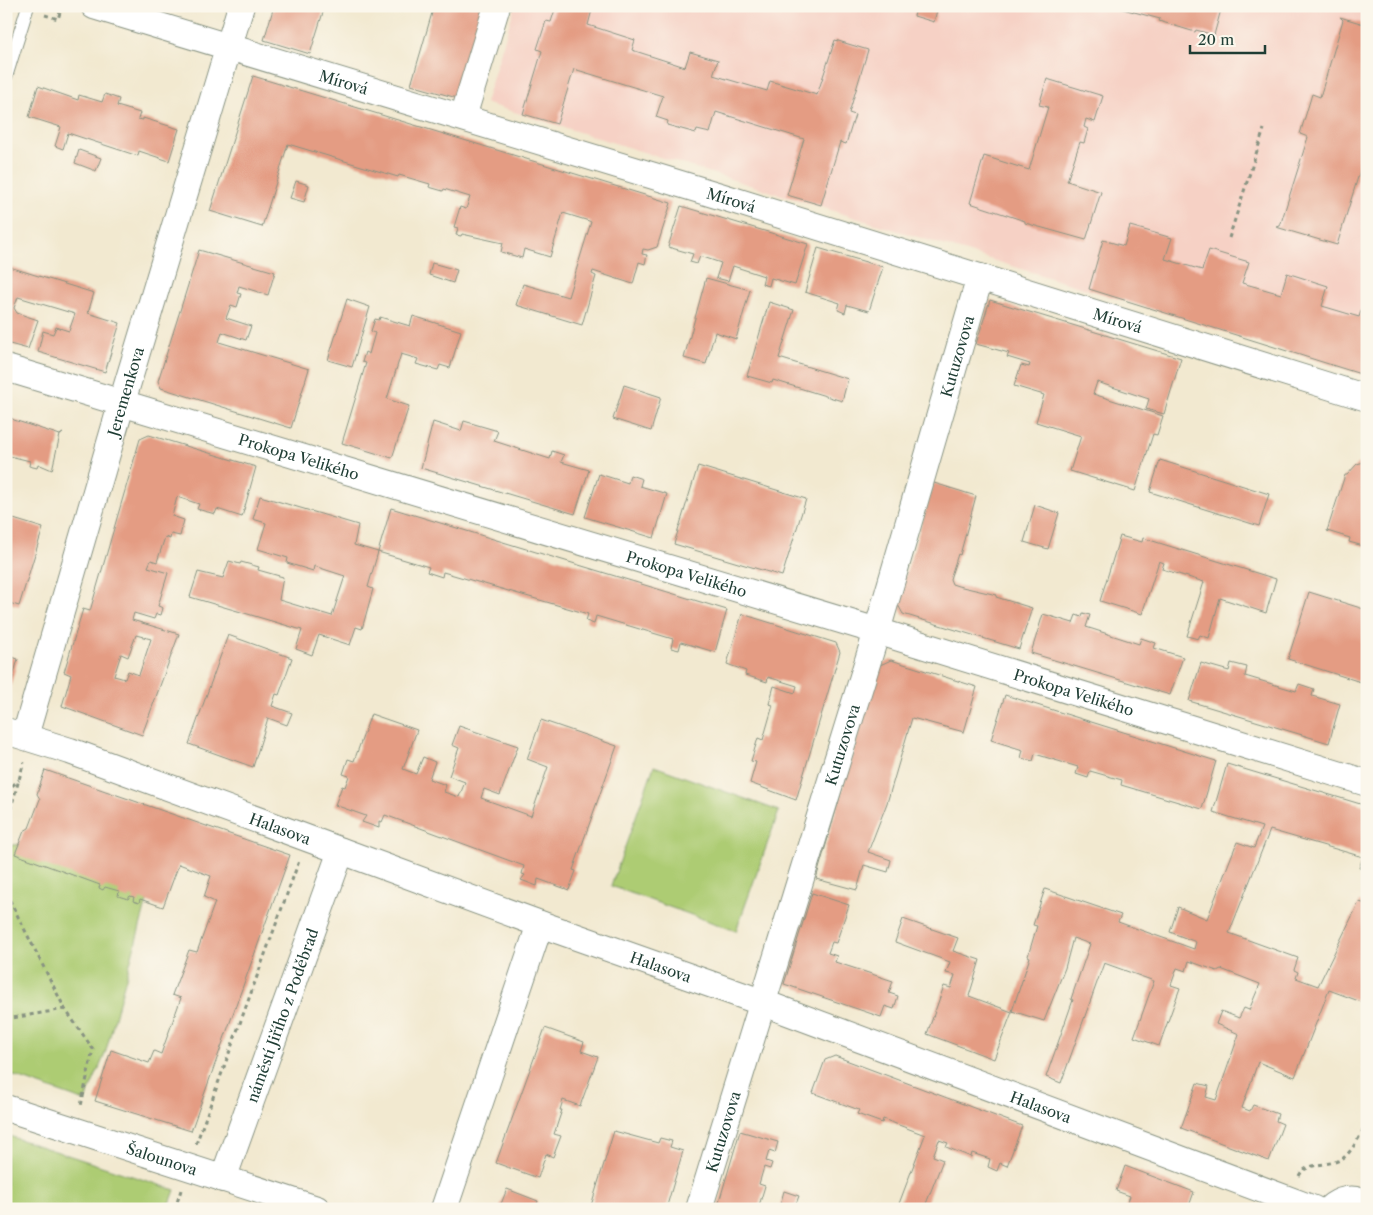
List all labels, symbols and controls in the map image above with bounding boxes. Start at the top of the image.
scale bar [1190,22,1266,54]
text: 20 m [1198,30,1234,49]
street label: Mírová [317,65,371,98]
street label: Mírová [704,183,758,216]
street label: Mírová [1091,304,1145,337]
street label: Kutuzovova [936,313,978,399]
street label: Jeremenkova [103,344,148,440]
street label: Prokopa Velikého [236,429,362,484]
street label: Prokopa Velikého [624,546,749,601]
street label: Prokopa Velikého [1011,664,1136,720]
street label: Kutuzovova [821,701,864,787]
street label: Halasova [247,808,314,848]
street label: náměstí Jiřího z Poděbrad [242,926,322,1105]
street label: Halasova [627,947,694,986]
street label: Halasova [1007,1087,1074,1127]
street label: Kutuzovova [701,1089,744,1175]
street label: Šalounova [124,1138,200,1179]

